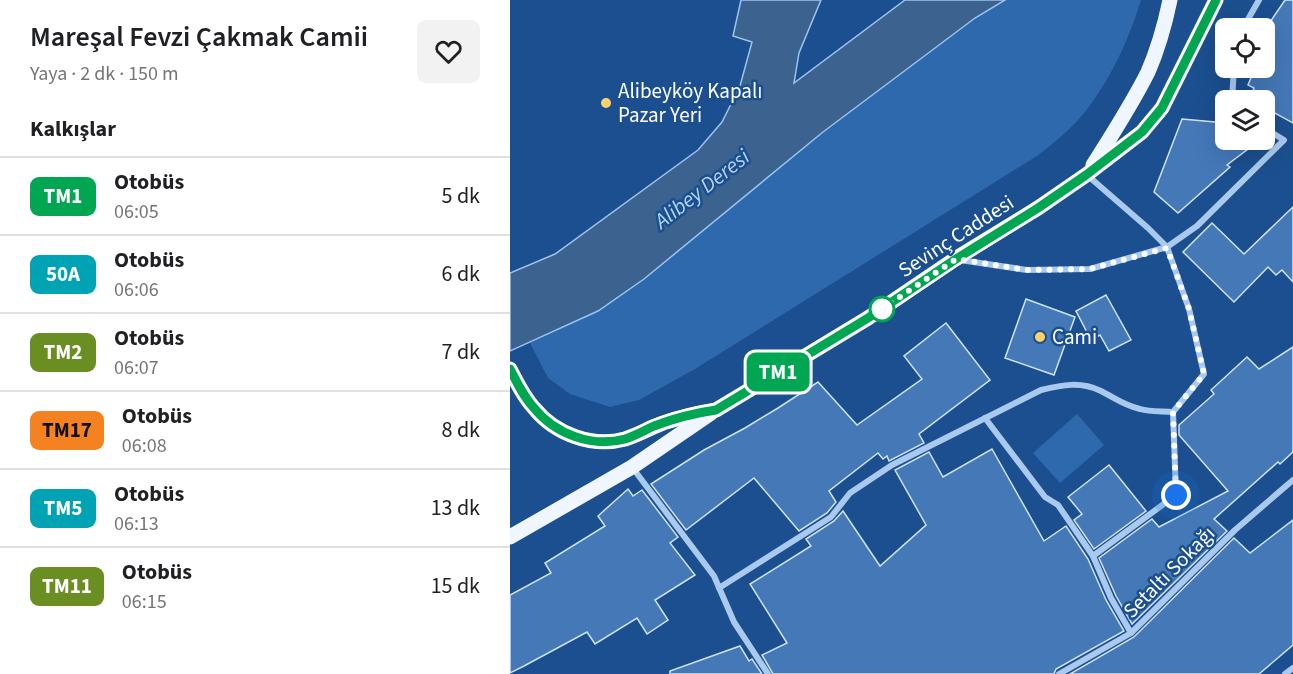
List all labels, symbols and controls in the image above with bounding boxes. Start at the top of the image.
text: Mareşal Fevzi Çakmak Camii [30,17,368,57]
map controls [1215,18,1275,150]
button: locate [1215,18,1275,78]
button: heart [417,20,480,83]
text: Yaya · 2 dk · 150 m [30,60,179,88]
place label: Alibeyköy Kapalı Pazar Yeri [618,76,762,130]
button: layers [1215,90,1275,150]
marker: Alibeyköy Kapalı Pazar Yeri [599,96,613,110]
text: Kalkışlar [30,113,116,145]
water label: Alibey Deresi [646,141,757,238]
text: Otobüs [114,166,184,198]
text: 5 dk [442,180,480,212]
text: TM1 [44,181,82,211]
street label: Sevinç Caddesi [892,187,1020,285]
text: 06:05 [114,198,159,226]
text: Otobüs [114,244,184,276]
text: 6 dk [442,258,480,290]
text: 50A [46,259,80,289]
text: 06:06 [114,276,159,304]
unlabelled marker [869,296,895,322]
text: Otobüs [114,322,184,354]
place label: Cami [1052,322,1097,352]
marker: Cami [1033,330,1047,344]
text: 7 dk [442,336,480,368]
text: TM2 [44,337,82,367]
line badge: TM1 [744,352,812,392]
text: 06:07 [114,354,159,382]
text: TM1 [759,357,797,387]
text: Otobüs [122,400,192,432]
text: 8 dk [442,414,480,446]
text: TM17 [42,415,92,445]
text: 06:08 [122,432,167,460]
text: Otobüs [114,478,184,510]
your location [1161,480,1191,510]
text: 13 dk [431,492,480,524]
text: TM5 [44,493,82,523]
text: 06:13 [114,510,159,538]
street label: Setaltı Sokağı [1116,519,1222,625]
text: Otobüs [122,556,192,588]
text: 15 dk [431,570,480,602]
text: TM11 [42,571,92,601]
text: 06:15 [122,588,167,616]

